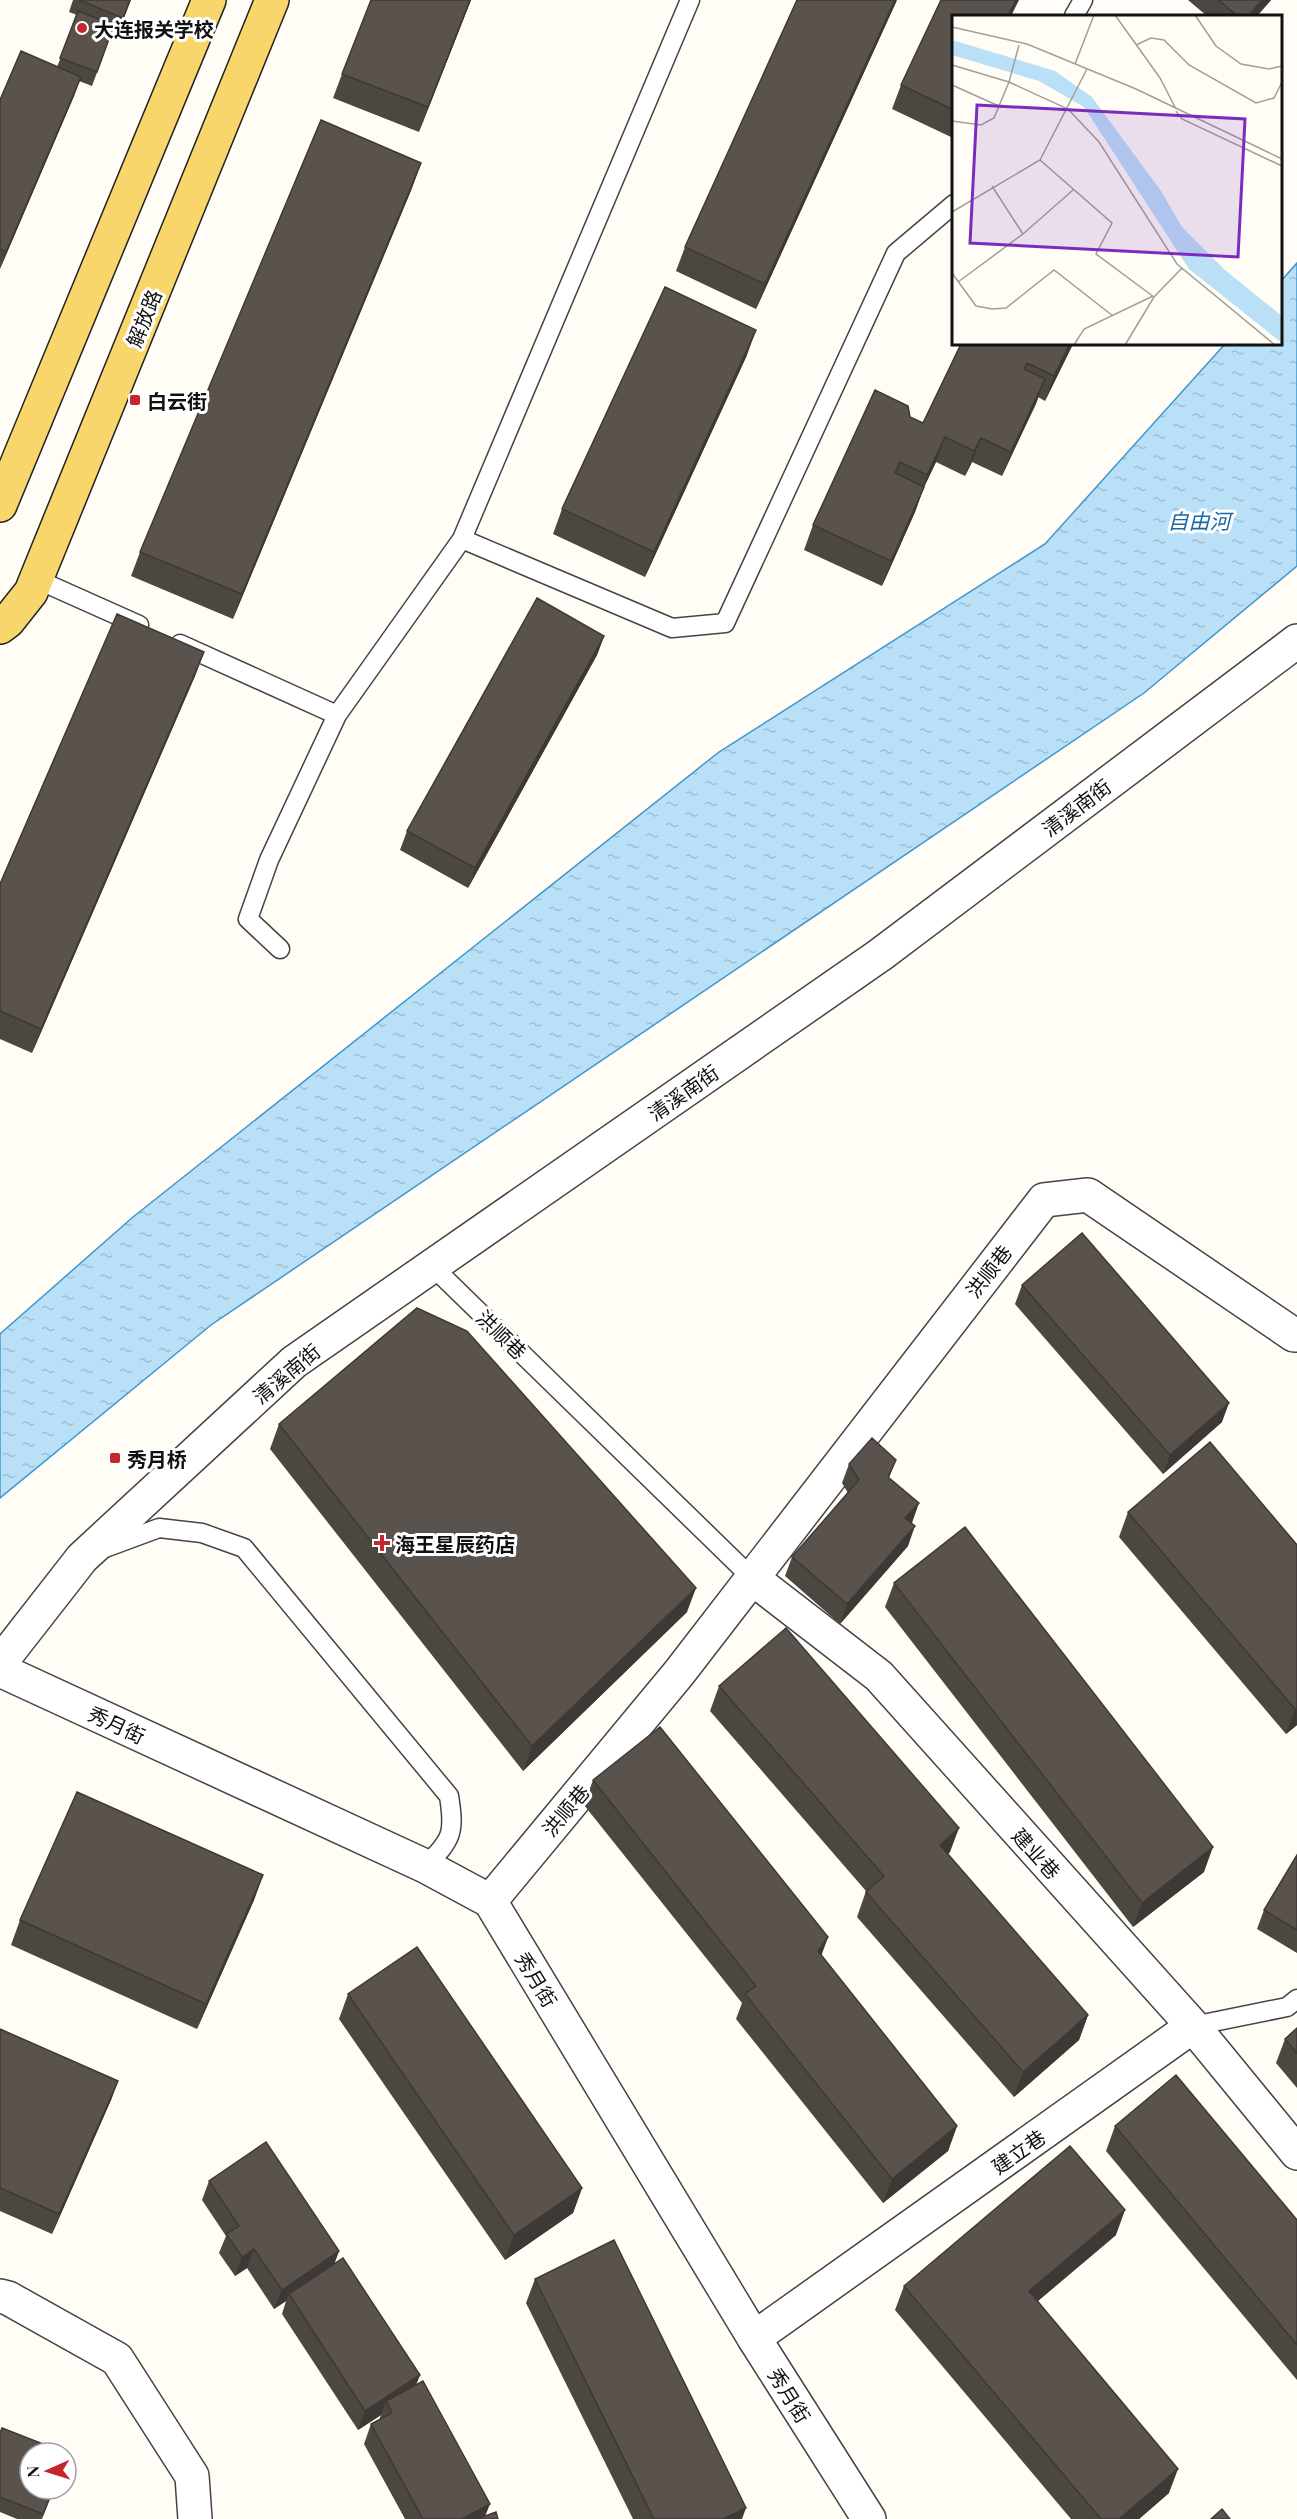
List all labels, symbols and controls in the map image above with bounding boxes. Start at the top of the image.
place label: 大连报关学校 [94,15,214,42]
inset map [952,15,1282,345]
marker: 大连报关学校 [75,21,89,35]
street label: 解放路 [119,285,167,351]
place label: 白云街 [147,387,207,414]
marker: 白云街 [128,393,142,407]
water label: 自由河 [1168,506,1234,534]
street label: 清溪南街 [1036,772,1116,842]
street label: 清溪南街 [642,1058,724,1126]
street label: 洪顺巷 [959,1239,1017,1303]
street label: 洪顺巷 [471,1303,533,1365]
street label: 清溪南街 [247,1337,325,1409]
place label: 秀月桥 [127,1445,187,1472]
marker: 秀月桥 [108,1451,122,1465]
place label: 海王星辰药店 [395,1530,515,1557]
marker: 海王星辰药店 [373,1534,391,1552]
street label: 秀月街 [84,1699,150,1749]
street label: 洪顺巷 [535,1778,595,1842]
street label: 建业巷 [1007,1822,1067,1884]
street label: 秀月街 [510,1946,564,2012]
street label: 建立巷 [986,2123,1050,2179]
street label: 秀月街 [763,2362,817,2428]
north arrow [18,2441,78,2501]
text: N [22,2465,43,2478]

